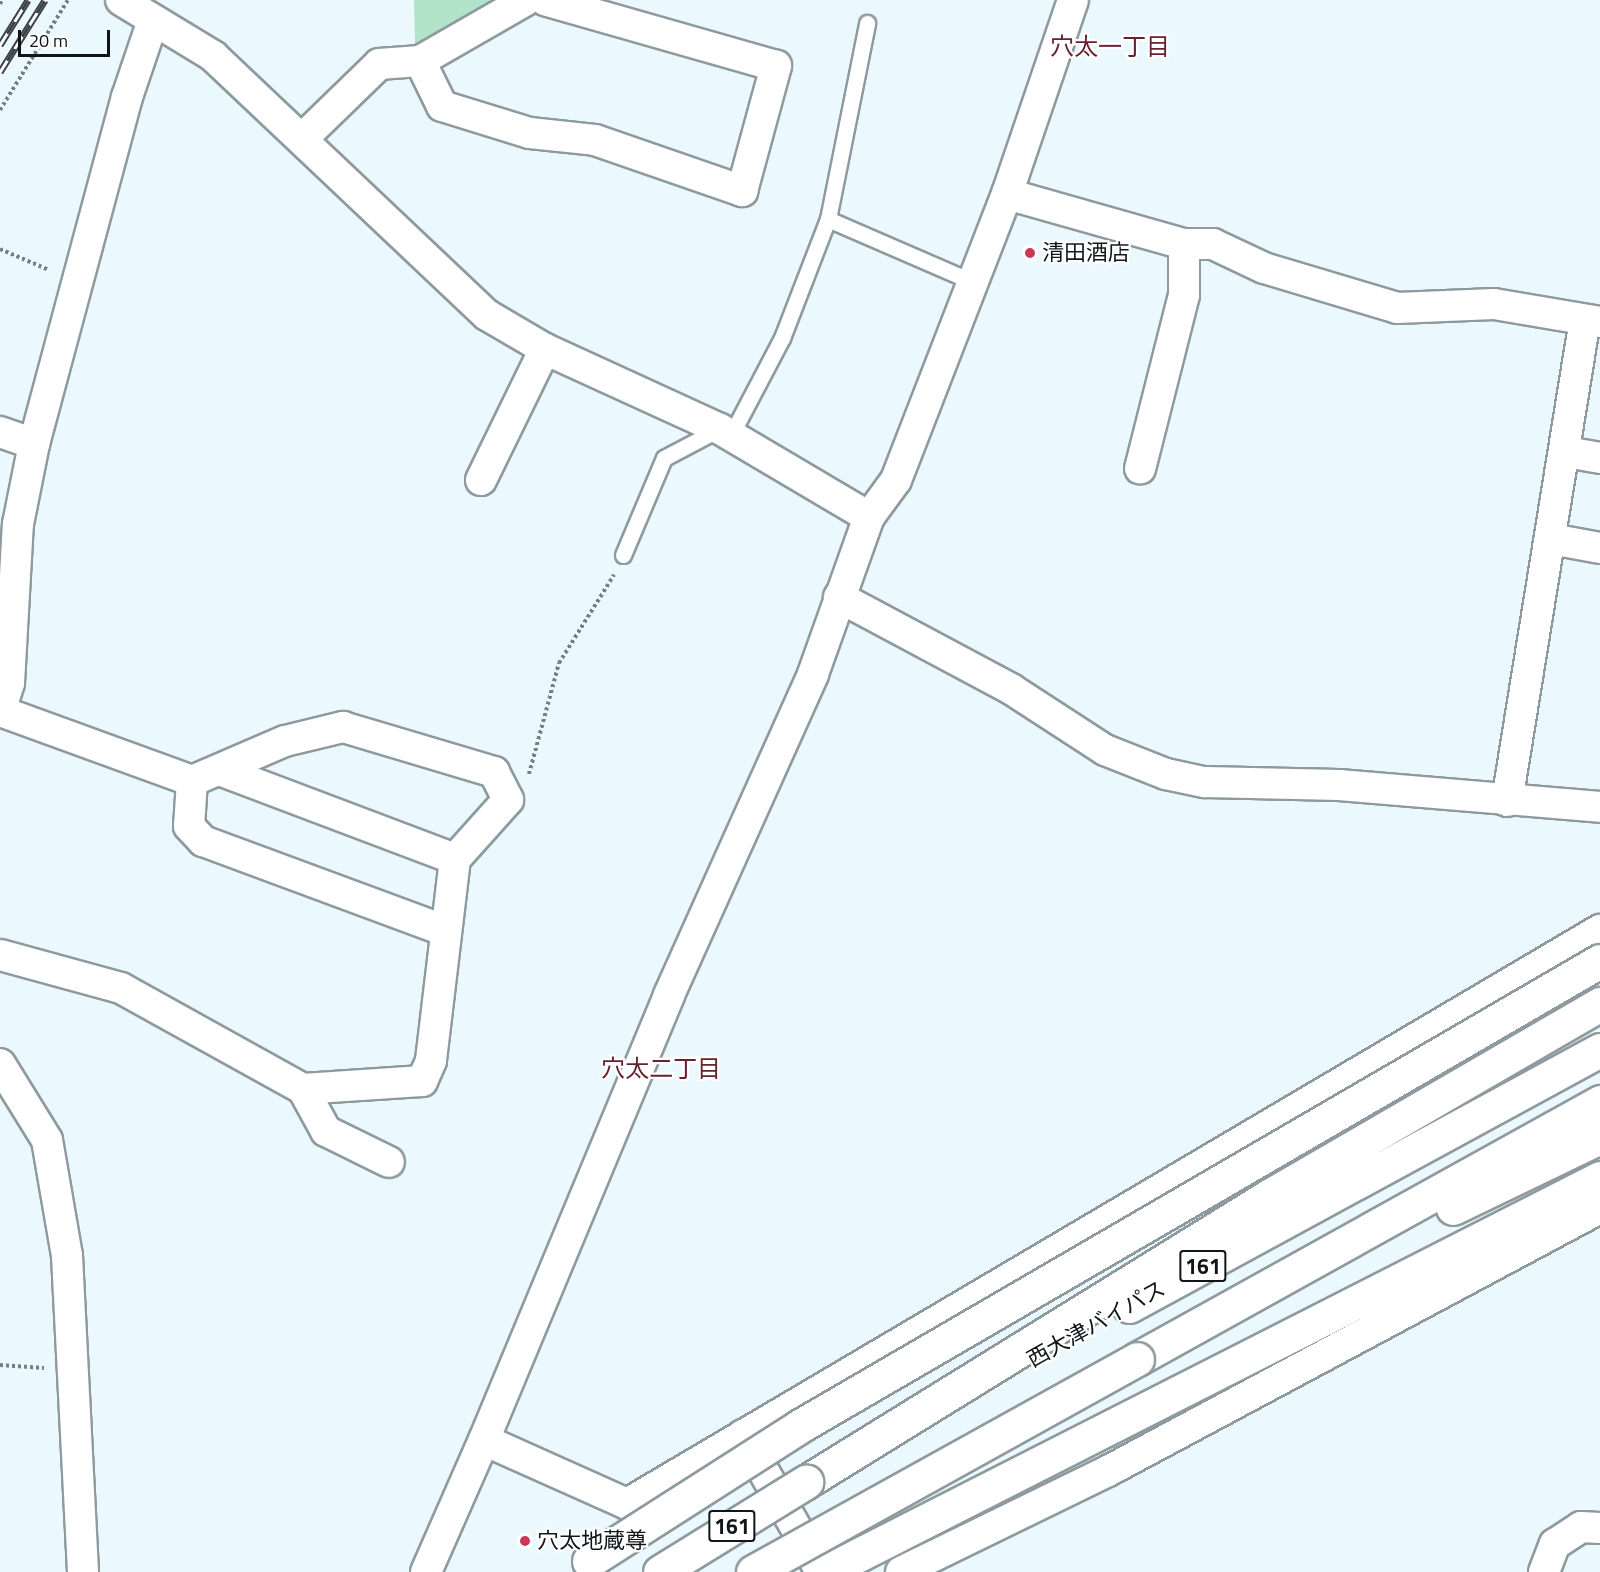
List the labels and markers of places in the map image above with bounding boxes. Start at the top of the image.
place label: 清田酒店 [1042,240,1130,266]
marker: 清田酒店 [1023,246,1037,260]
place label: 穴太地蔵尊 [537,1528,647,1554]
marker: 穴太地蔵尊 [518,1534,532,1548]

